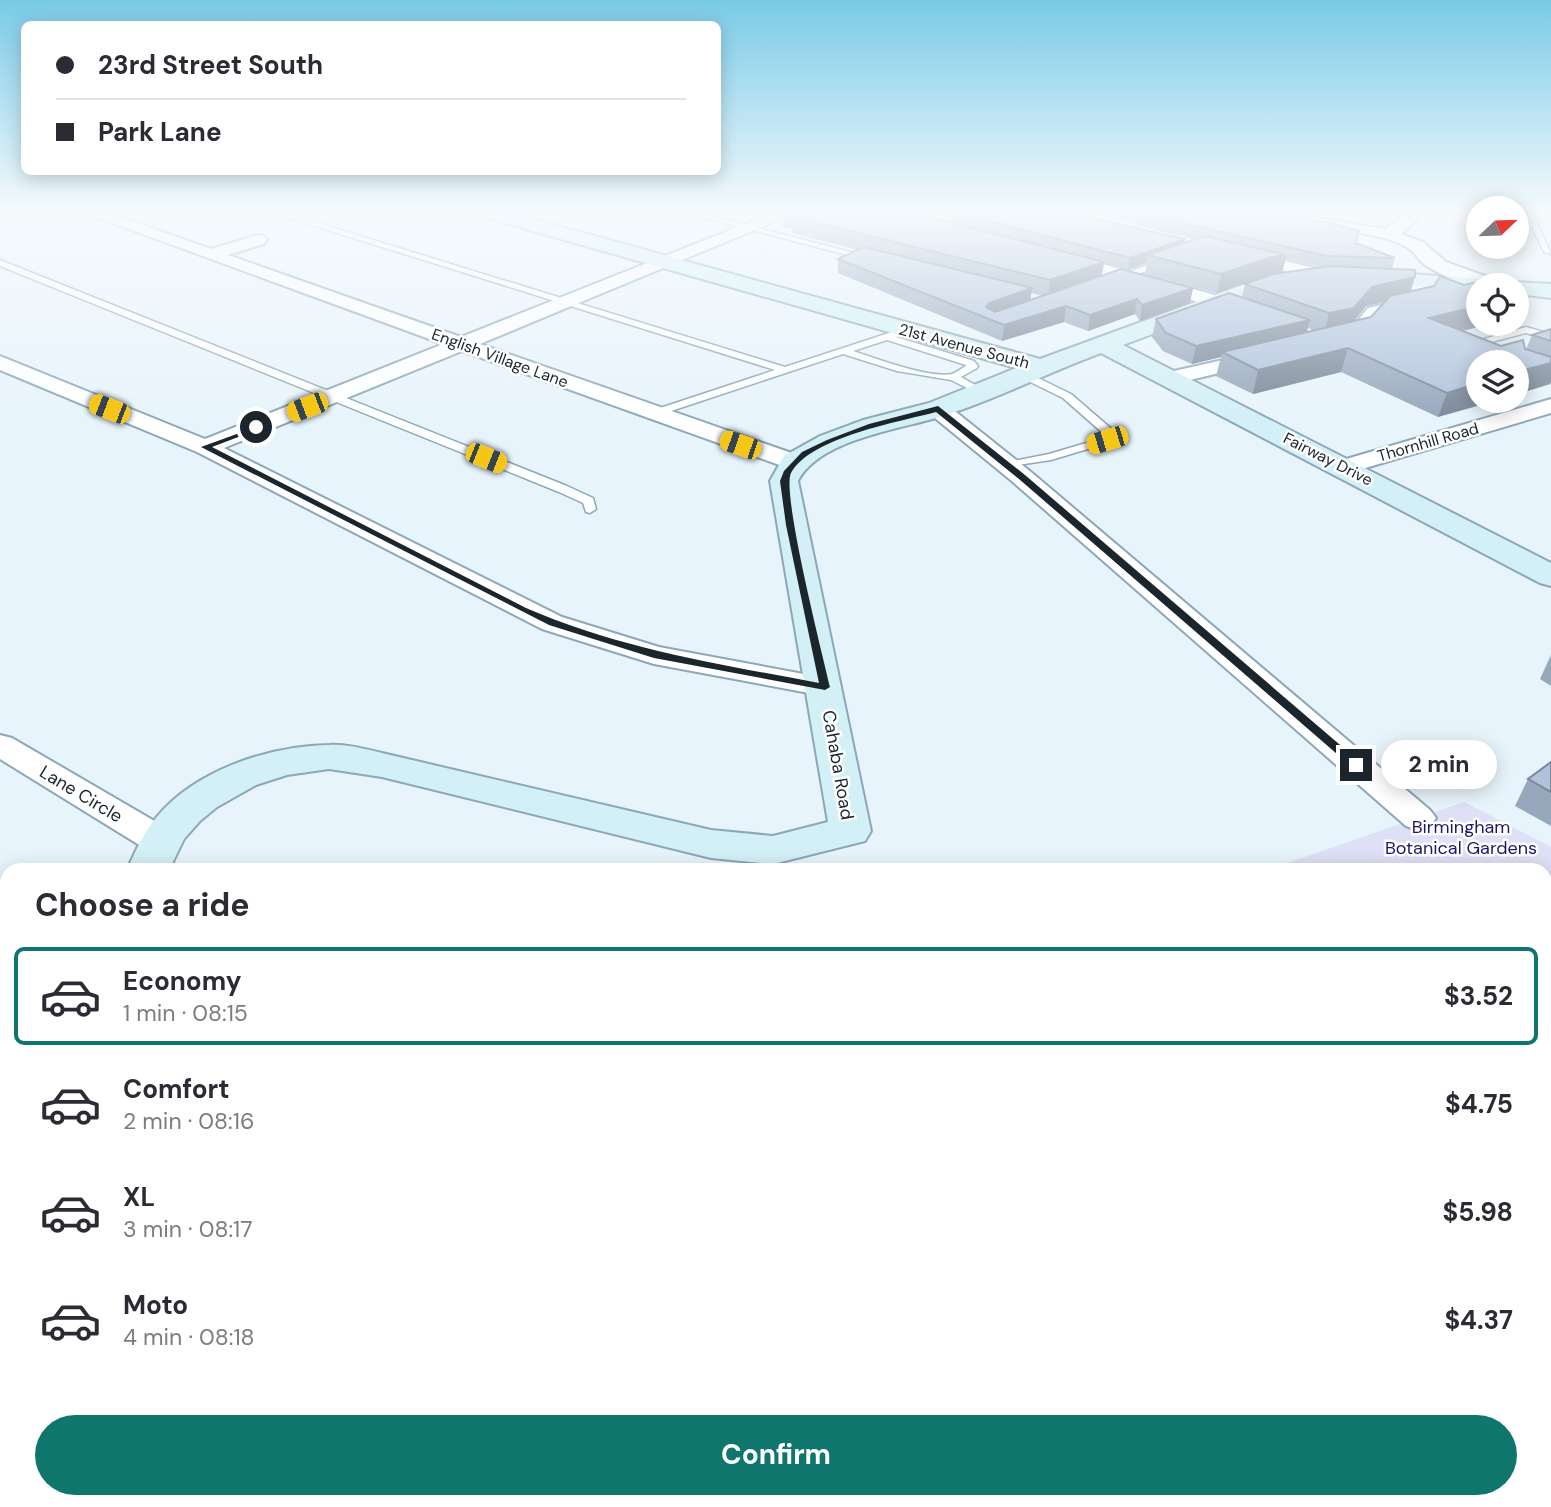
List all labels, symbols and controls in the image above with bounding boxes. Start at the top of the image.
text: 23rd Street South [98,48,323,82]
text: Park Lane [98,115,222,149]
north arrow [1466,196,1530,259]
map controls [1466,196,1529,413]
button: locate [1466,273,1529,336]
street label: 21st Avenue South [896,318,1032,374]
street label: English Village Lane [429,324,571,392]
button: layers [1466,350,1529,413]
car [284,390,331,424]
car [86,392,133,426]
route start [240,411,272,443]
street label: Thornhill Road [1375,418,1481,466]
car [1084,424,1131,456]
street label: Fairway Drive [1280,427,1376,491]
car [717,428,764,462]
car [463,440,510,476]
street label: Cahaba Road [817,708,859,822]
callout: 2 min [1380,740,1496,790]
route end [1340,749,1372,781]
text: 2 min [1409,749,1469,779]
street label: Lane Circle [35,760,127,828]
park label: Birmingham Botanical Gardens [1385,815,1537,860]
text: Choose a ride [35,884,250,926]
text: Economy [123,964,241,998]
icon: car [39,965,102,1028]
text: $3.52 [1444,979,1513,1013]
text: 1 min · 08:15 [123,998,248,1028]
text: Comfort [123,1072,229,1106]
icon: car [39,1073,102,1136]
text: $4.75 [1445,1087,1513,1121]
text: 2 min · 08:16 [123,1106,254,1136]
text: XL [123,1180,155,1214]
icon: car [39,1181,102,1244]
text: $5.98 [1443,1195,1513,1229]
text: 3 min · 08:17 [123,1214,253,1244]
text: Moto [123,1288,188,1322]
icon: car [39,1289,102,1352]
text: $4.37 [1444,1303,1513,1337]
text: 4 min · 08:18 [123,1322,255,1352]
button: Confirm [35,1415,1517,1495]

